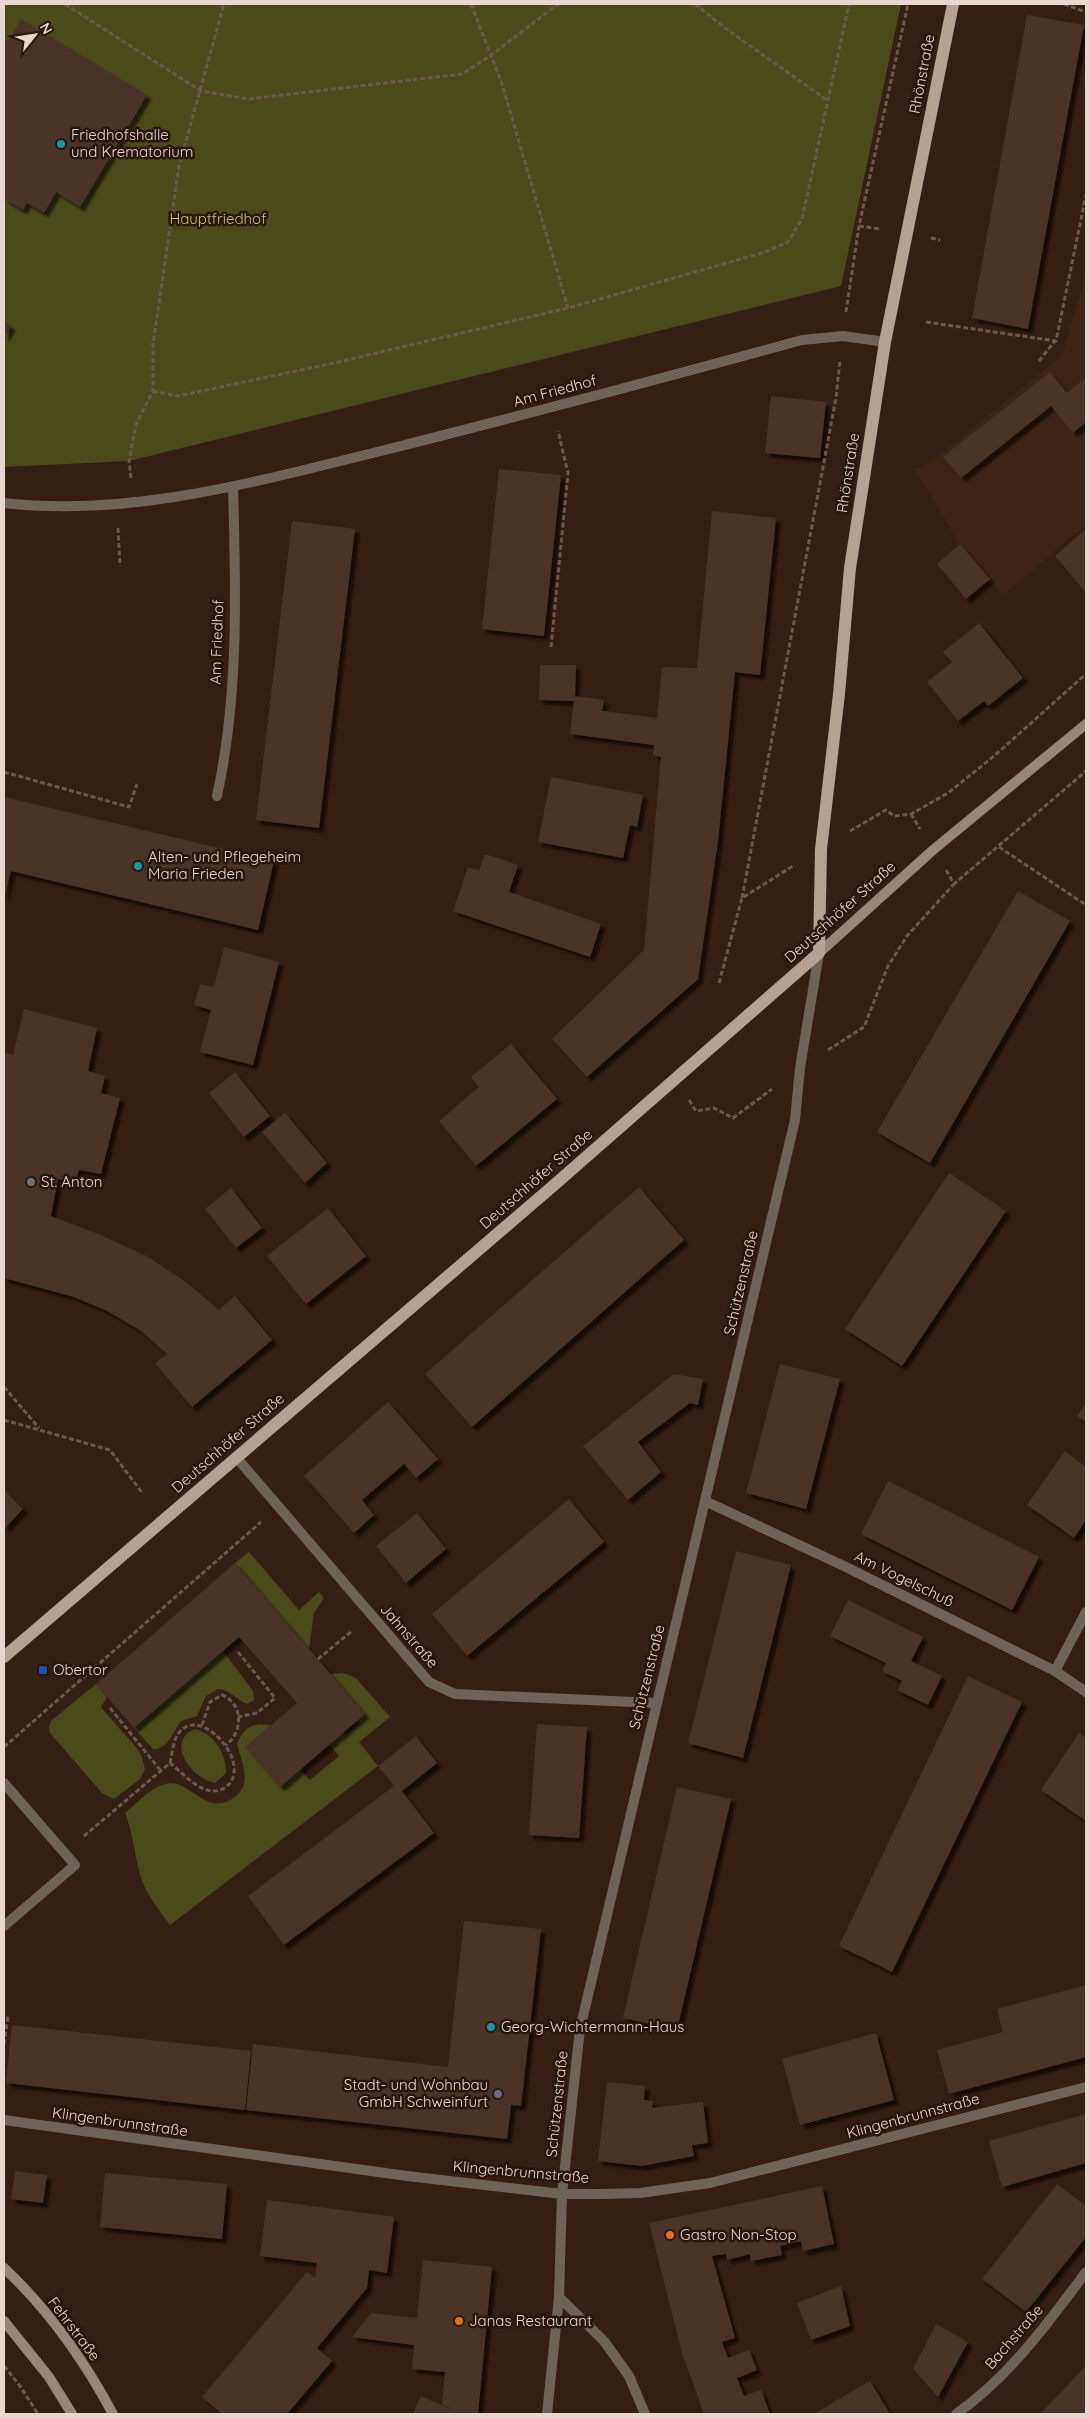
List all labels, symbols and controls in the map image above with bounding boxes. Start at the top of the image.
north arrow [10,10,60,60]
text: N [36,20,57,37]
street label: Rhönstraße [904,32,939,115]
place label: Friedhofshalle und Krematorium [71,125,193,161]
marker: Friedhofshalle und Krematorium [55,138,67,150]
park label: Hauptfriedhof [169,209,267,228]
street label: Am Friedhof [511,370,599,411]
street label: Rhönstraße [832,432,863,514]
street label: Am Friedhof [206,598,228,685]
place label: Alten- und Pflegeheim Maria Frieden [148,847,301,883]
street label: Deutschhöfer Straße [780,857,899,967]
marker: Alten- und Pflegeheim Maria Frieden [132,860,144,872]
street label: Deutschhöfer Straße [475,1124,596,1233]
place label: St. Anton [41,1172,102,1191]
marker: St. Anton [25,1176,37,1188]
street label: Schützenstraße [719,1229,762,1337]
street label: Deutschhöfer Straße [167,1388,288,1497]
street label: Am Vogelschuß [851,1546,957,1611]
street label: Jahnstraße [376,1600,443,1672]
street label: Schützenstraße [624,1623,669,1731]
place label: Obertor [53,1660,108,1679]
marker: Obertor [37,1664,49,1676]
place label: Georg-Wichtermann-Haus [501,2017,684,2036]
marker: Georg-Wichtermann-Haus [485,2021,497,2033]
street label: Schützenstraße [541,2050,572,2158]
place label: Stadt- und Wohnbau GmbH Schweinfurt [344,2075,488,2111]
marker: Stadt- und Wohnbau GmbH Schweinfurt [492,2088,504,2100]
street label: Klingenbrunnstraße [844,2089,981,2142]
street label: Klingenbrunnstraße [51,2103,189,2140]
street label: Klingenbrunnstraße [452,2156,590,2187]
place label: Gastro Non-Stop [680,2225,797,2244]
marker: Gastro Non-Stop [664,2229,676,2241]
street label: Fehrstraße [44,2293,105,2365]
street label: Bachstraße [980,2300,1047,2373]
place label: Janas Restaurant [469,2311,592,2330]
marker: Janas Restaurant [453,2315,465,2327]

